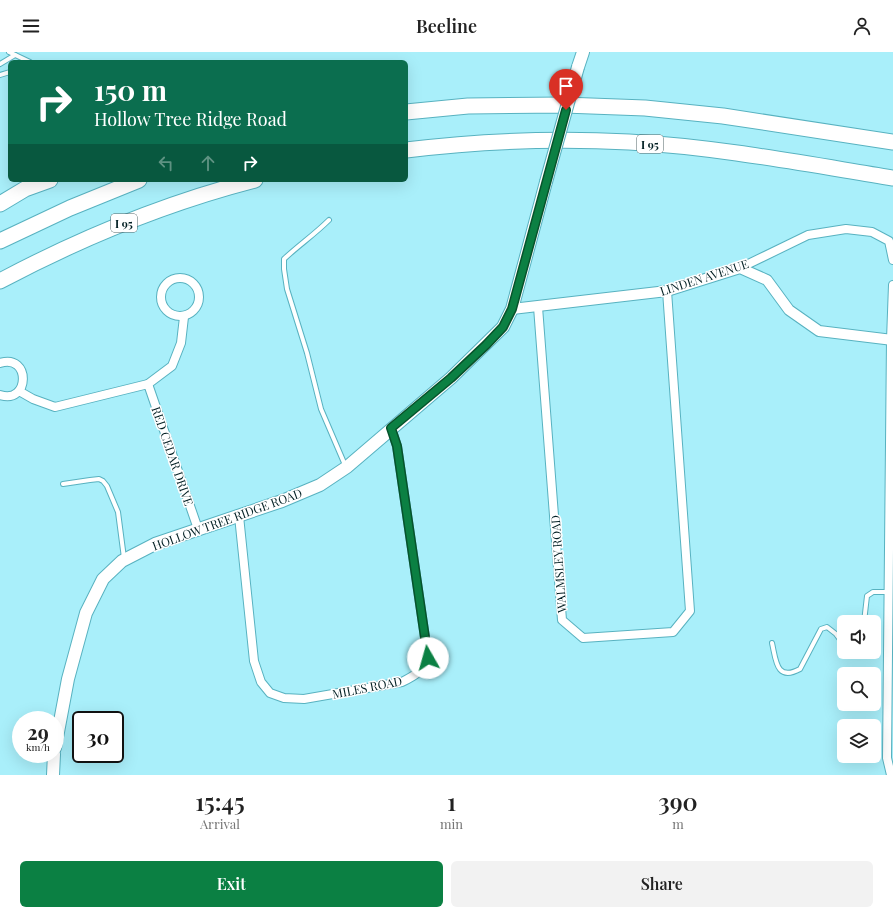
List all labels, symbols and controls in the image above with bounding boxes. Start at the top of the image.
text: Beeline [416,14,477,38]
icon: menu [20,15,42,37]
icon: person [851,15,873,37]
pin [549,69,583,110]
text: 150 m [94,71,167,108]
icon: arrive [555,75,577,97]
icon: right [28,76,80,128]
text: Hollow Tree Ridge Road [94,107,287,131]
road number: I 95 [637,135,663,153]
icon: left [155,152,177,174]
icon: ahead [197,152,219,174]
icon: right [239,152,261,174]
road number: I 95 [111,214,137,232]
street label: LINDEN AVENUE [658,255,750,299]
street label: RED CEDAR DRIVE [149,404,197,508]
street label: HOLLOW TREE RIDGE ROAD [150,484,304,554]
street label: WALMSLEY ROAD [547,514,569,614]
map controls [837,615,881,763]
button: sound [837,615,881,659]
position arrow [407,637,449,679]
button: search [837,667,881,711]
street label: MILES ROAD [331,672,404,702]
speed limit sign: 30 [72,711,124,763]
text: 29 [27,718,49,745]
button: layers [837,719,881,763]
text: km/h [26,740,50,754]
text: 15:45 [195,785,245,817]
text: 1 [447,785,456,817]
text: 390 [658,785,698,817]
text: Arrival [200,815,240,832]
text: min [440,815,463,832]
text: m [672,815,684,832]
button: Exit [20,861,443,907]
button: Share [451,861,873,907]

